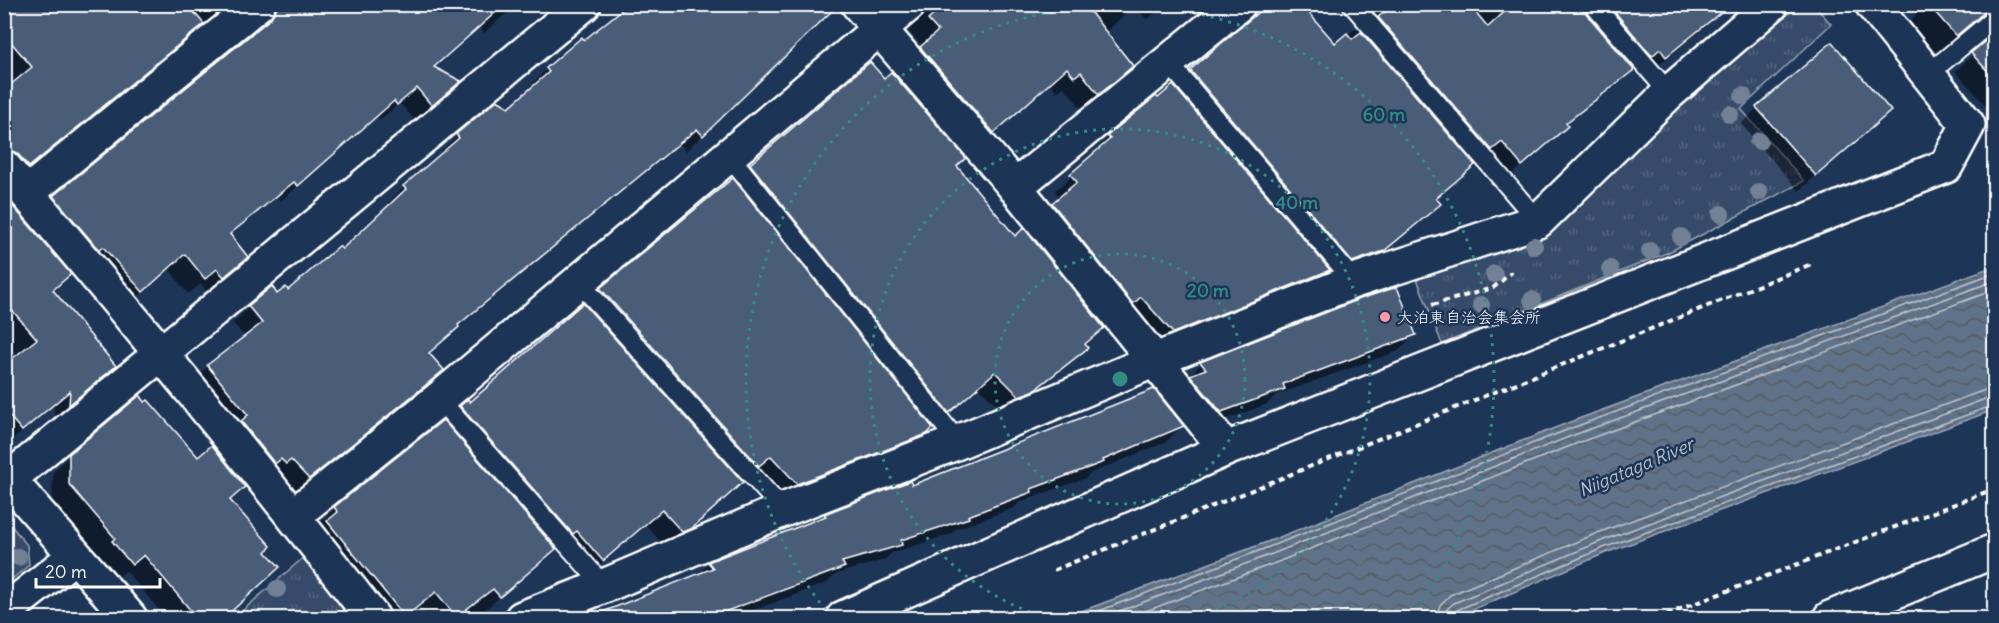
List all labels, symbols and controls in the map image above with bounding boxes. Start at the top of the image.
text: 60 m [1363,103,1405,126]
text: 40 m [1276,191,1318,214]
text: 20 m [1187,279,1229,302]
place label: 大泊東自治会集会所 [1397,307,1541,327]
marker: 大泊東自治会集会所 [1378,310,1392,324]
centre of rings [1110,369,1130,389]
water label: Niigataga River [1575,431,1699,502]
scale bar [36,551,160,589]
text: 20 m [45,560,87,583]

